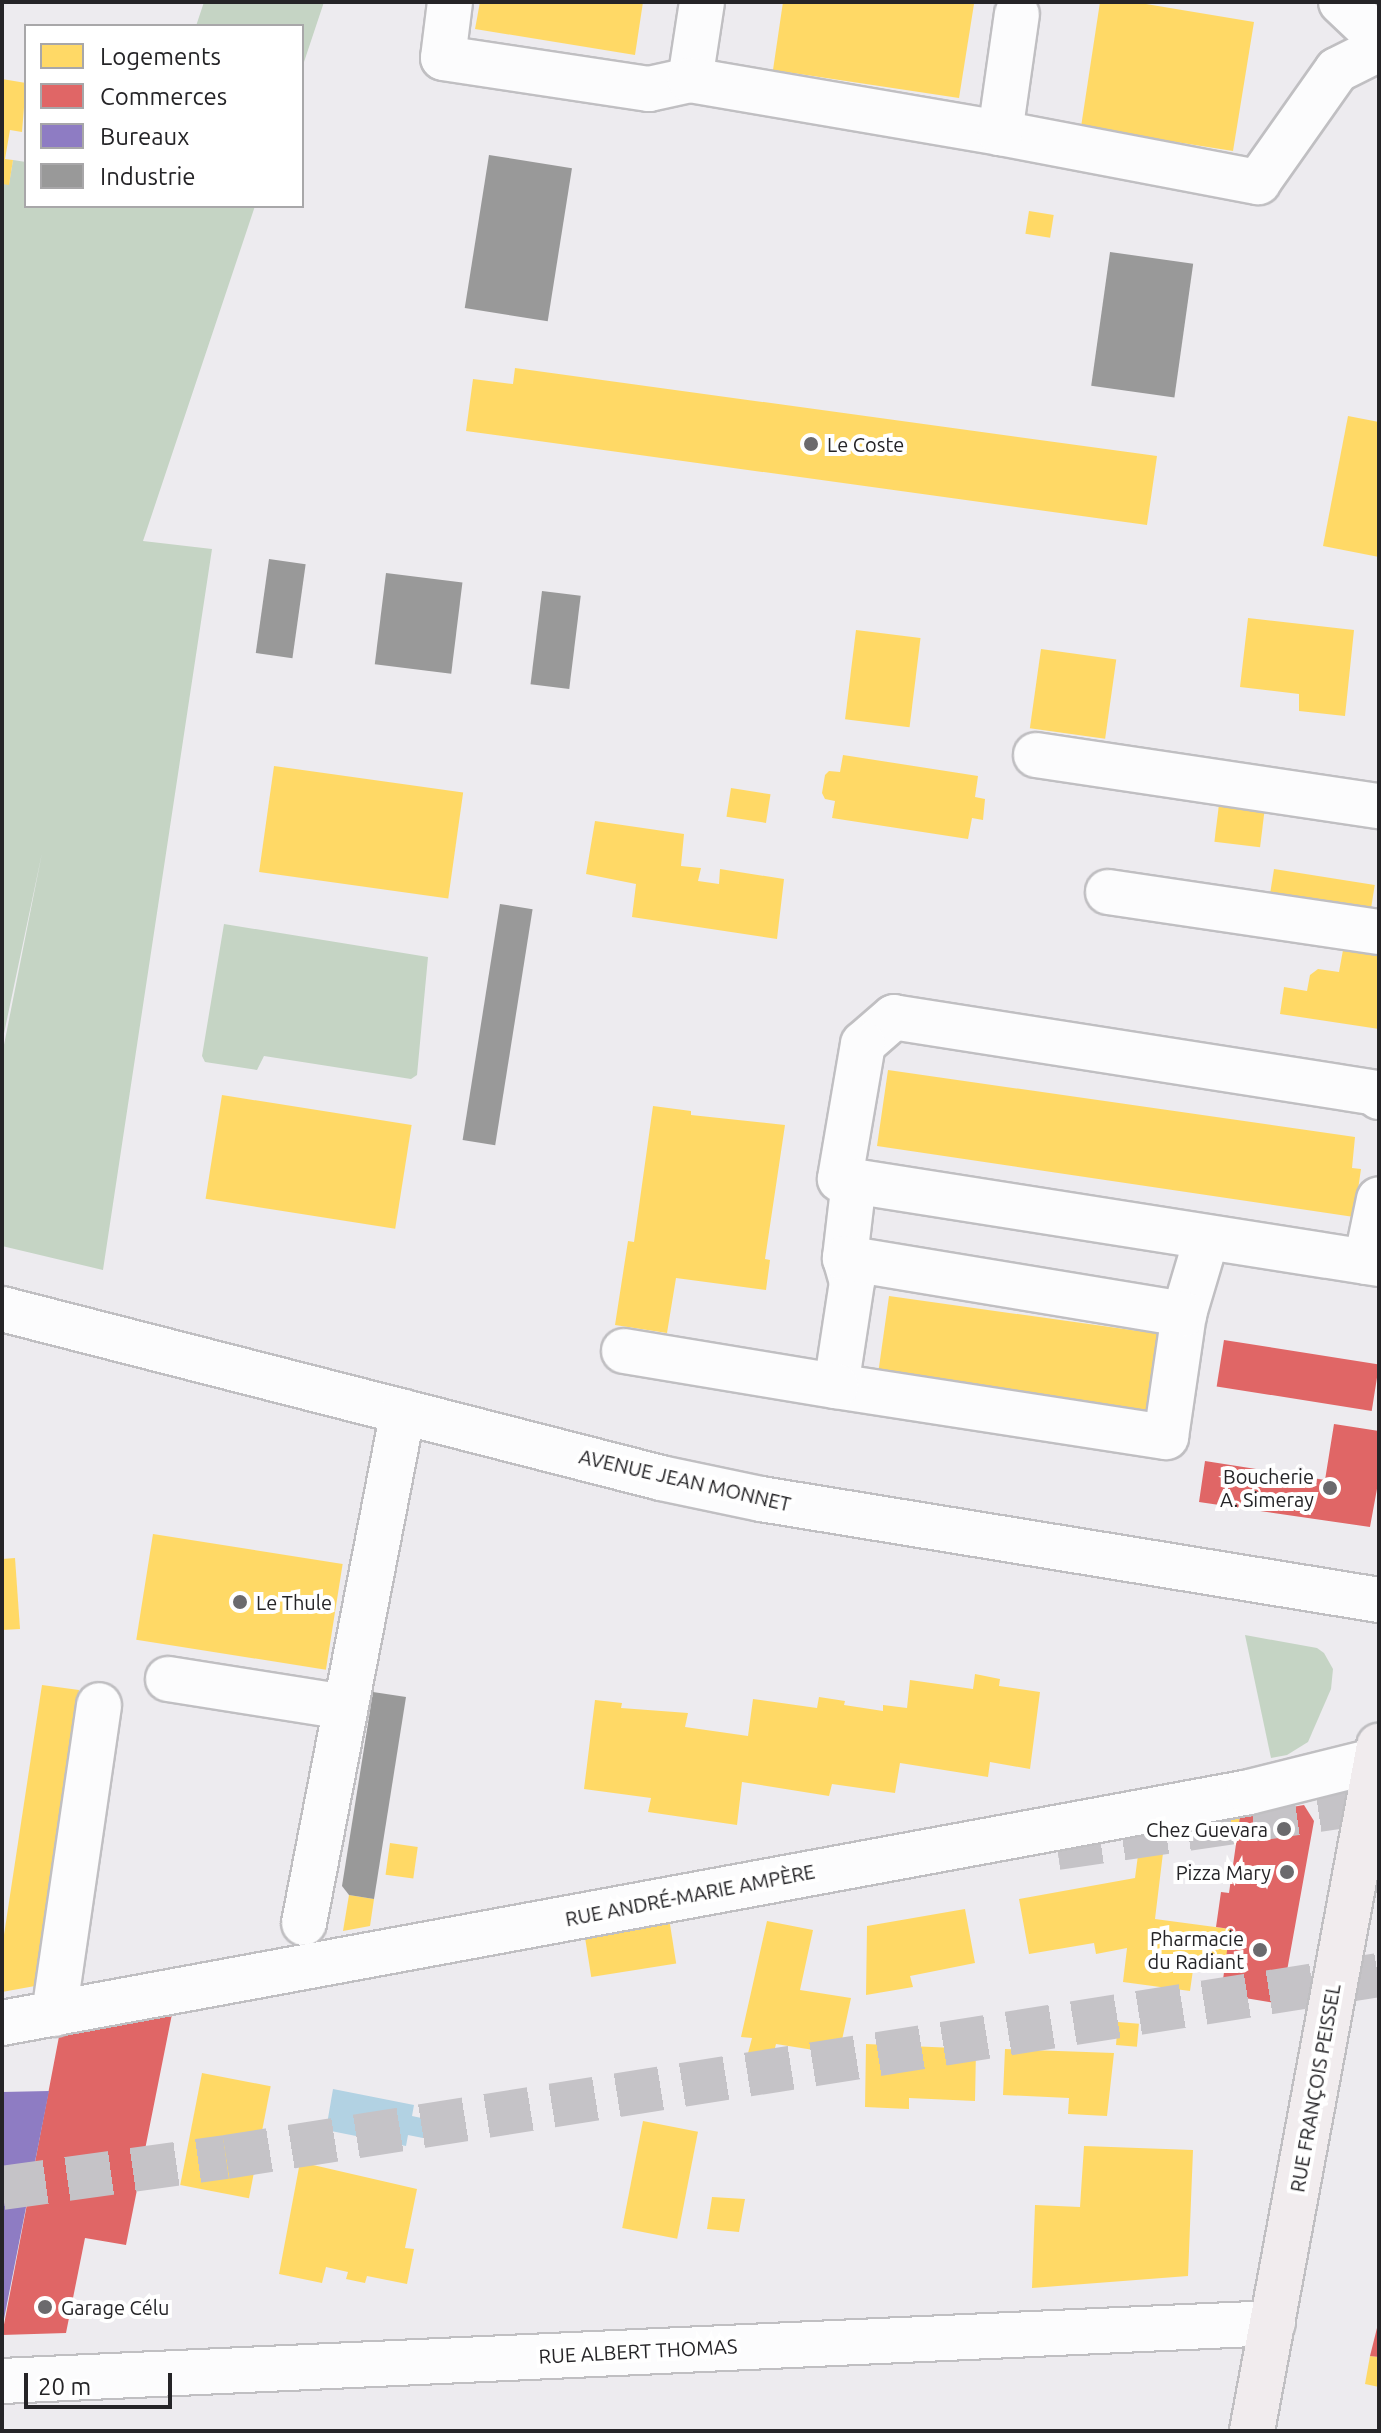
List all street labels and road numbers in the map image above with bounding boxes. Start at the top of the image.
street label: AVENUE JEAN MONNET [577,1444,793,1516]
street label: RUE ANDRÉ-MARIE AMPÈRE [563,1859,817,1931]
street label: RUE FRANÇOIS PEISSEL [1285,1982,1345,2194]
street label: RUE ALBERT THOMAS [538,2334,738,2368]

